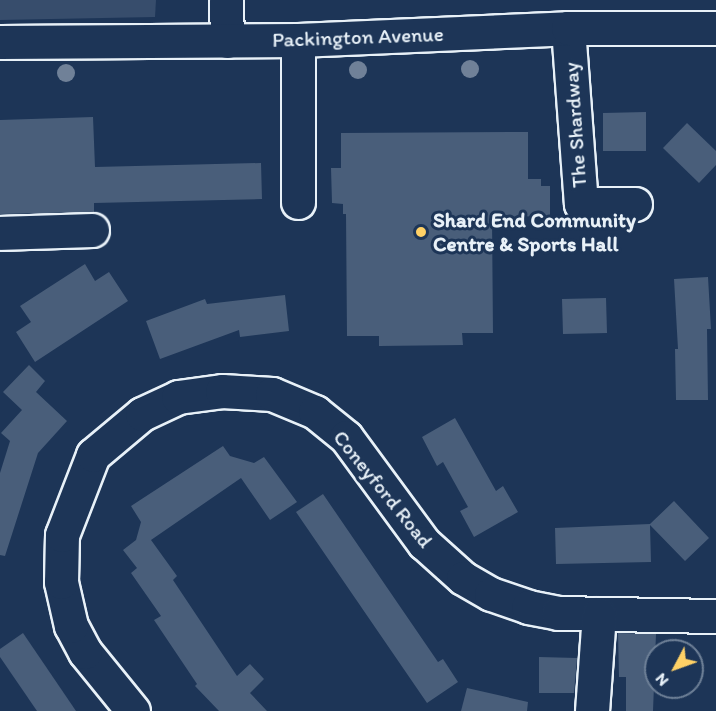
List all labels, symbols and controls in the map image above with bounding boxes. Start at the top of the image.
street label: Packington Avenue [272,21,444,53]
street label: The Shardway [558,61,592,189]
place label: Shard End Community Centre & Sports Hall [433,207,636,257]
marker: Shard End Community Centre & Sports Hall [414,225,428,239]
street label: Coneyford Road [328,425,438,553]
north arrow [644,639,704,699]
text: N [651,670,672,690]

